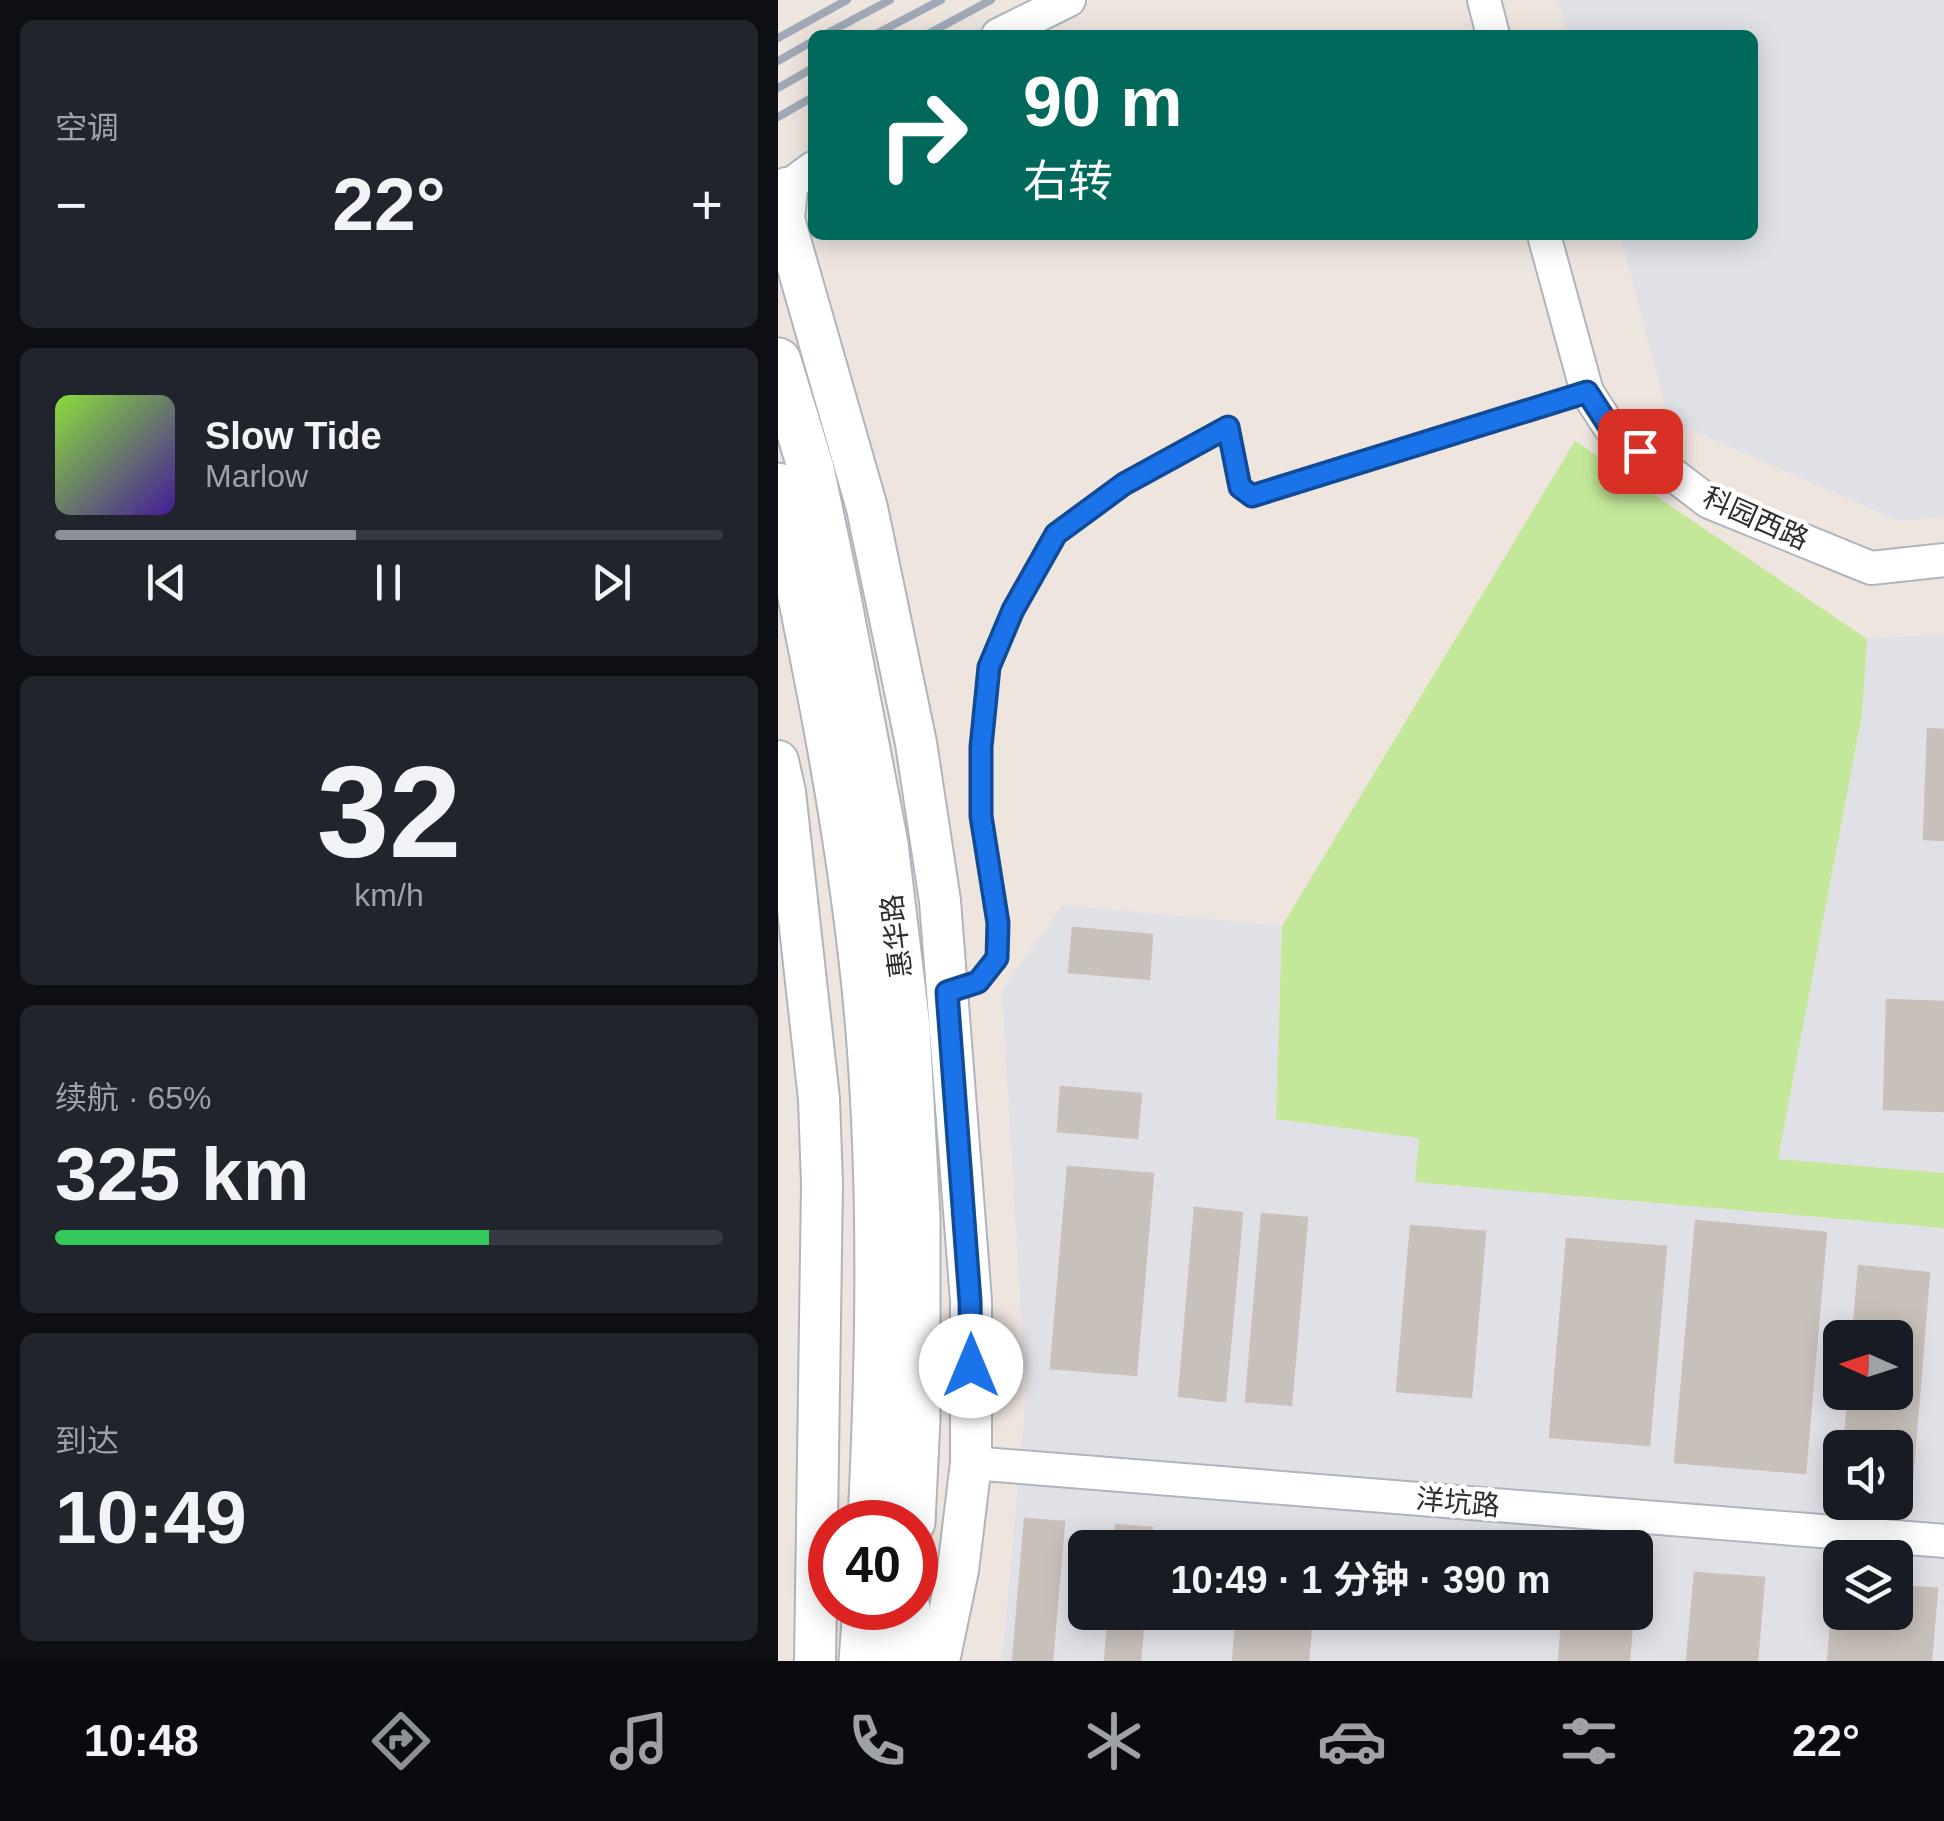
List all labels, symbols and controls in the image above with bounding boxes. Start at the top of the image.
text: 90 m [1023,63,1183,141]
icon: right [858,70,988,200]
text: 空调 [55,110,119,146]
text: 右转 [1023,156,1113,207]
text: 22° [332,162,446,246]
text: − [55,174,87,236]
text: + [691,174,723,236]
pin [1598,409,1683,494]
text: Slow Tide [205,415,382,457]
icon: arrive [1613,424,1668,479]
text: Marlow [205,458,308,494]
street label: 科园西路 [1698,482,1813,555]
icon: previous [139,555,194,610]
icon: pause [361,555,416,610]
icon: next [584,555,639,610]
text: 32 [317,739,461,885]
text: km/h [354,877,424,913]
street label: 惠华路 [876,892,917,980]
text: 续航 · 65% [55,1080,212,1116]
text: 325 km [55,1132,309,1216]
position arrow [919,1314,1023,1418]
north arrow [1823,1320,1913,1410]
map controls [1823,1320,1913,1630]
text: 到达 [55,1423,119,1459]
button: sound [1823,1430,1913,1520]
text: 10:49 [55,1475,247,1559]
street label: 洋坑路 [1415,1483,1501,1522]
speed limit sign: 40 [808,1500,938,1630]
button: layers [1823,1540,1913,1630]
text: 10:49 · 1 分钟 · 390 m [1170,1559,1551,1601]
icon: directions [366,1706,436,1776]
icon: music [604,1706,674,1776]
icon: phone [842,1706,912,1776]
icon: climate [1079,1706,1149,1776]
icon: car [1317,1706,1387,1776]
icon: filters [1554,1706,1624,1776]
text: 10:48 [84,1715,199,1766]
text: 22° [1792,1715,1860,1766]

